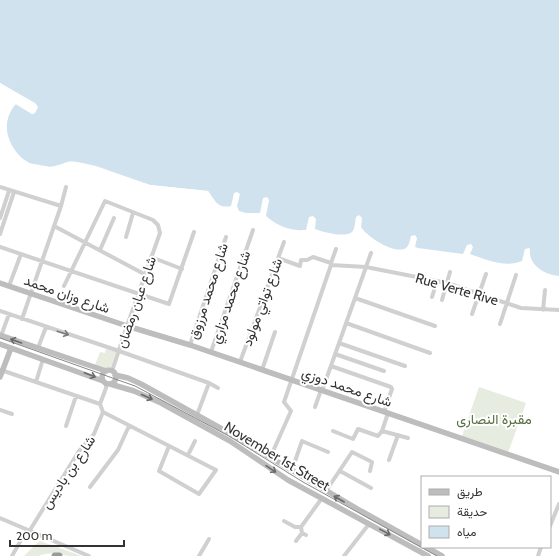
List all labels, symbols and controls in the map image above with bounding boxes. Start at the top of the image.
street label: شارع محمد مرزوق [184,241,234,342]
street label: شارع محمد مزاري [206,248,257,347]
street label: شارع عبان رمضان [112,254,162,351]
street label: شارع تواتي مولود [238,256,289,349]
street label: Rue Verte Rive [413,269,501,309]
street label: شارع وزان محمد [21,271,112,319]
one-way arrow [57,330,70,337]
one-way arrow [10,337,23,344]
street label: شارع محمد دوزي [298,363,395,414]
one-way arrow [83,372,95,380]
one-way arrow [141,393,153,401]
park label: مقبرة النصارى [456,410,532,428]
street label: November 1st Street [221,417,333,495]
street label: شارع بن باديس [37,432,101,513]
one-way arrow [266,465,277,473]
legend [421,476,551,548]
text: طريق [457,484,483,500]
one-way arrow [333,494,345,502]
text: حديقة [457,504,487,519]
scale bar [10,522,124,548]
text: مياه [457,524,476,539]
text: 200 m [16,528,52,543]
one-way arrow [379,529,391,536]

